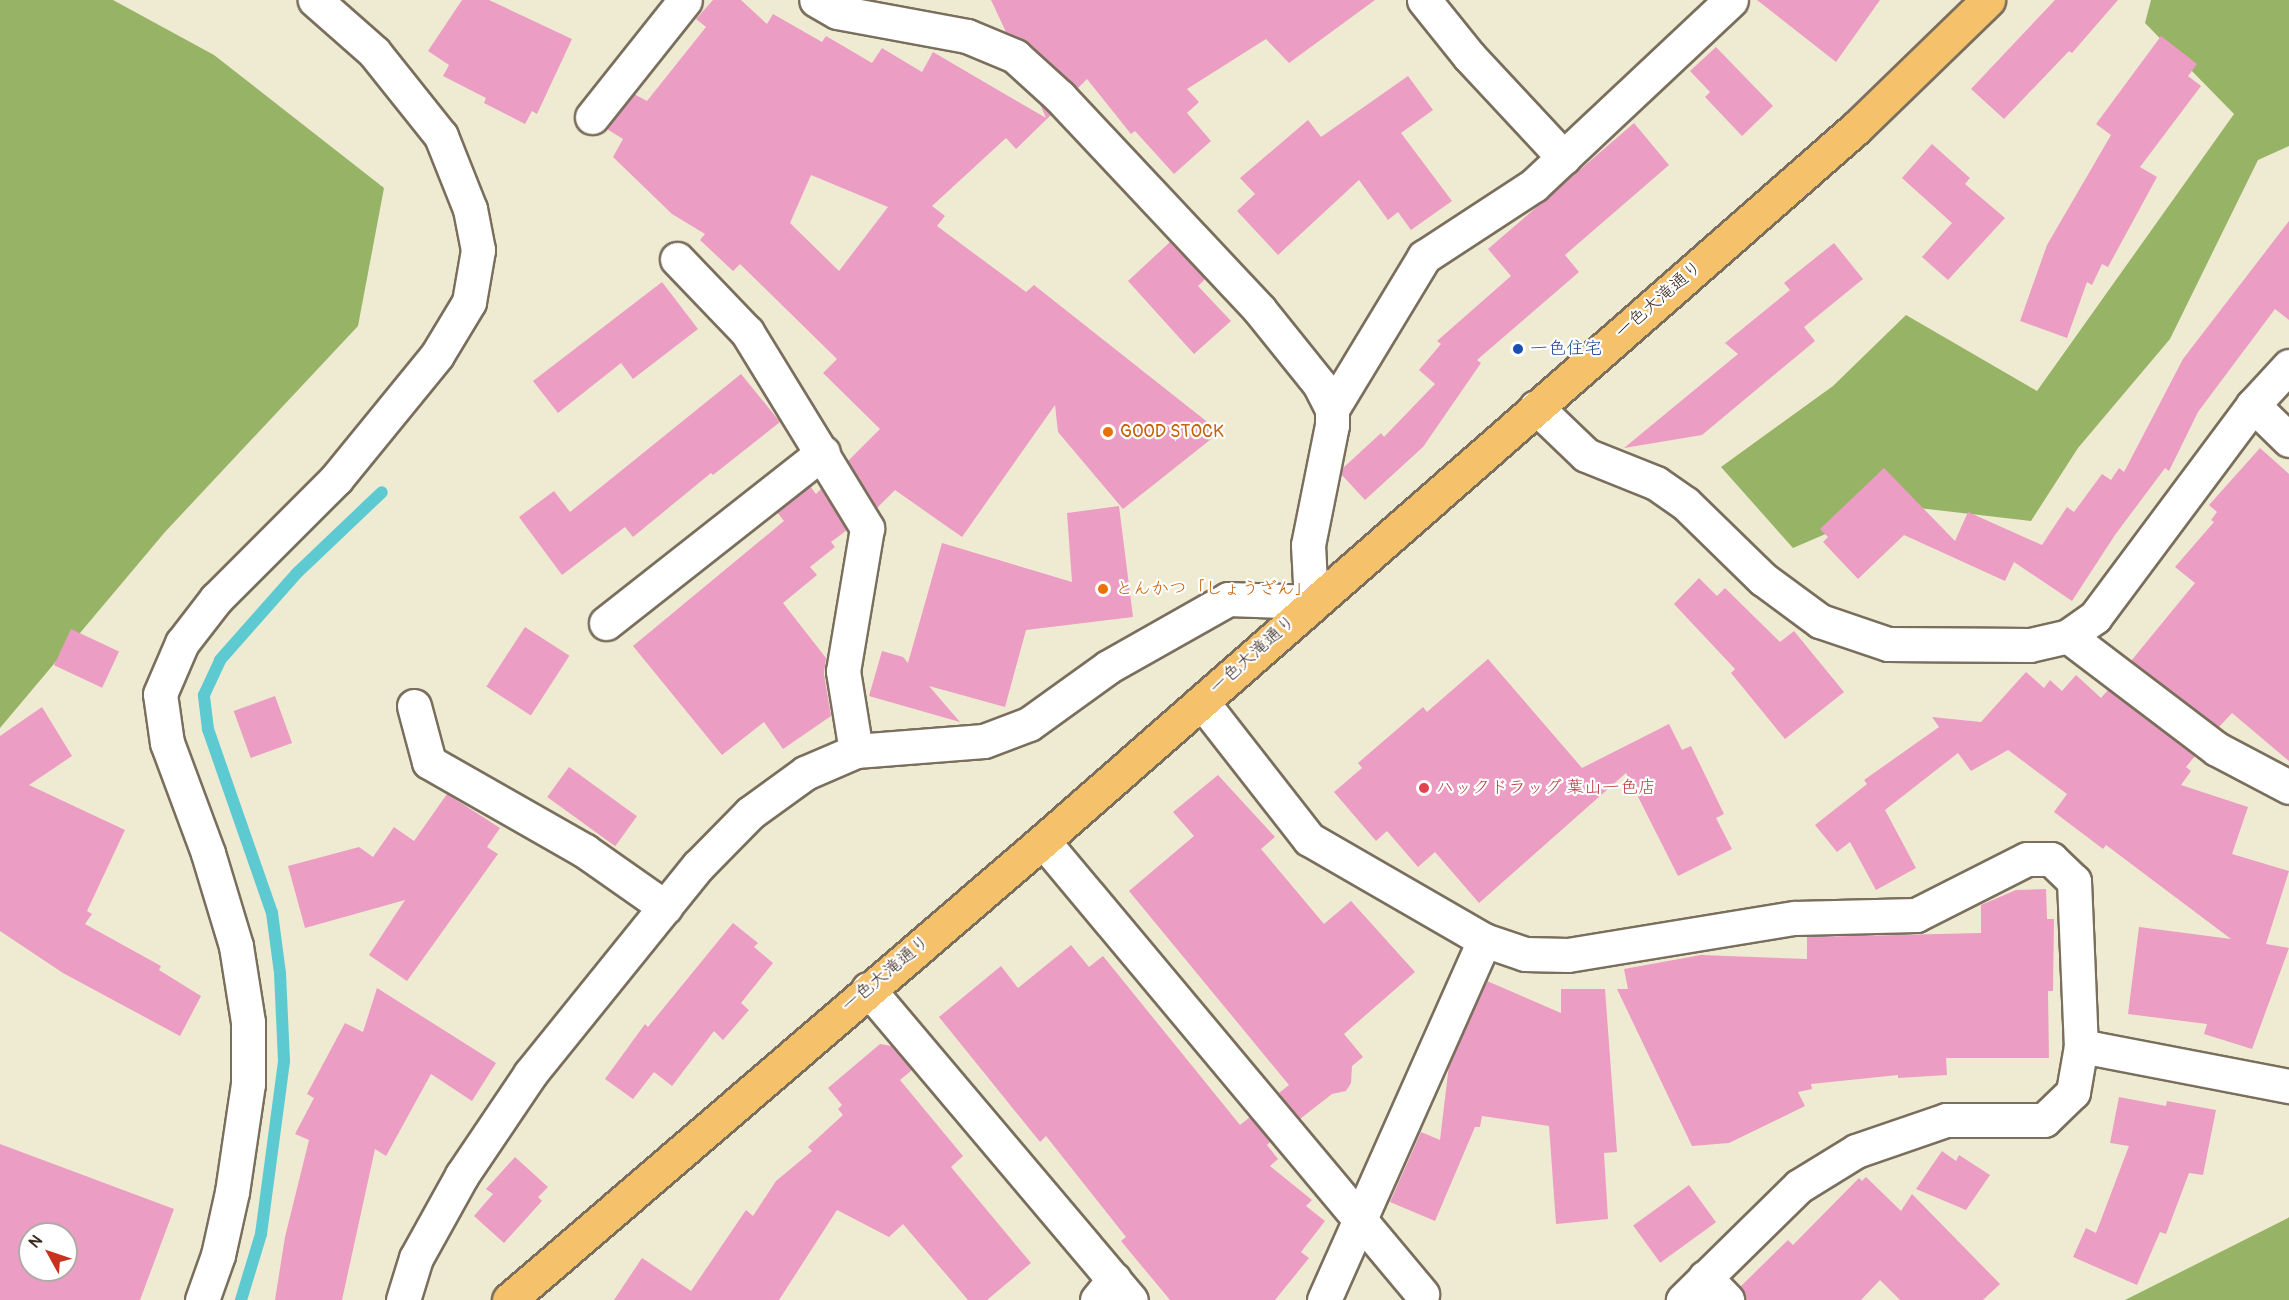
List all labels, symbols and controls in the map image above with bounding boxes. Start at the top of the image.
street label: 一色大滝通り [1611,256,1707,344]
place label: 一色住宅 [1530,338,1602,360]
marker: 一色住宅 [1511,342,1525,356]
place label: GOOD STOCK [1120,421,1224,443]
marker: GOOD STOCK [1101,425,1115,439]
place label: とんかつ「しょうざん」 [1115,578,1313,600]
marker: とんかつ「しょうざん」 [1096,582,1110,596]
street label: 一色大滝通り [1206,611,1300,699]
place label: ハックドラッグ 葉山一色店 [1436,777,1656,799]
marker: ハックドラッグ 葉山一色店 [1417,781,1431,795]
street label: 一色大滝通り [838,931,934,1017]
north arrow [18,1222,78,1282]
text: N [25,1231,47,1252]

